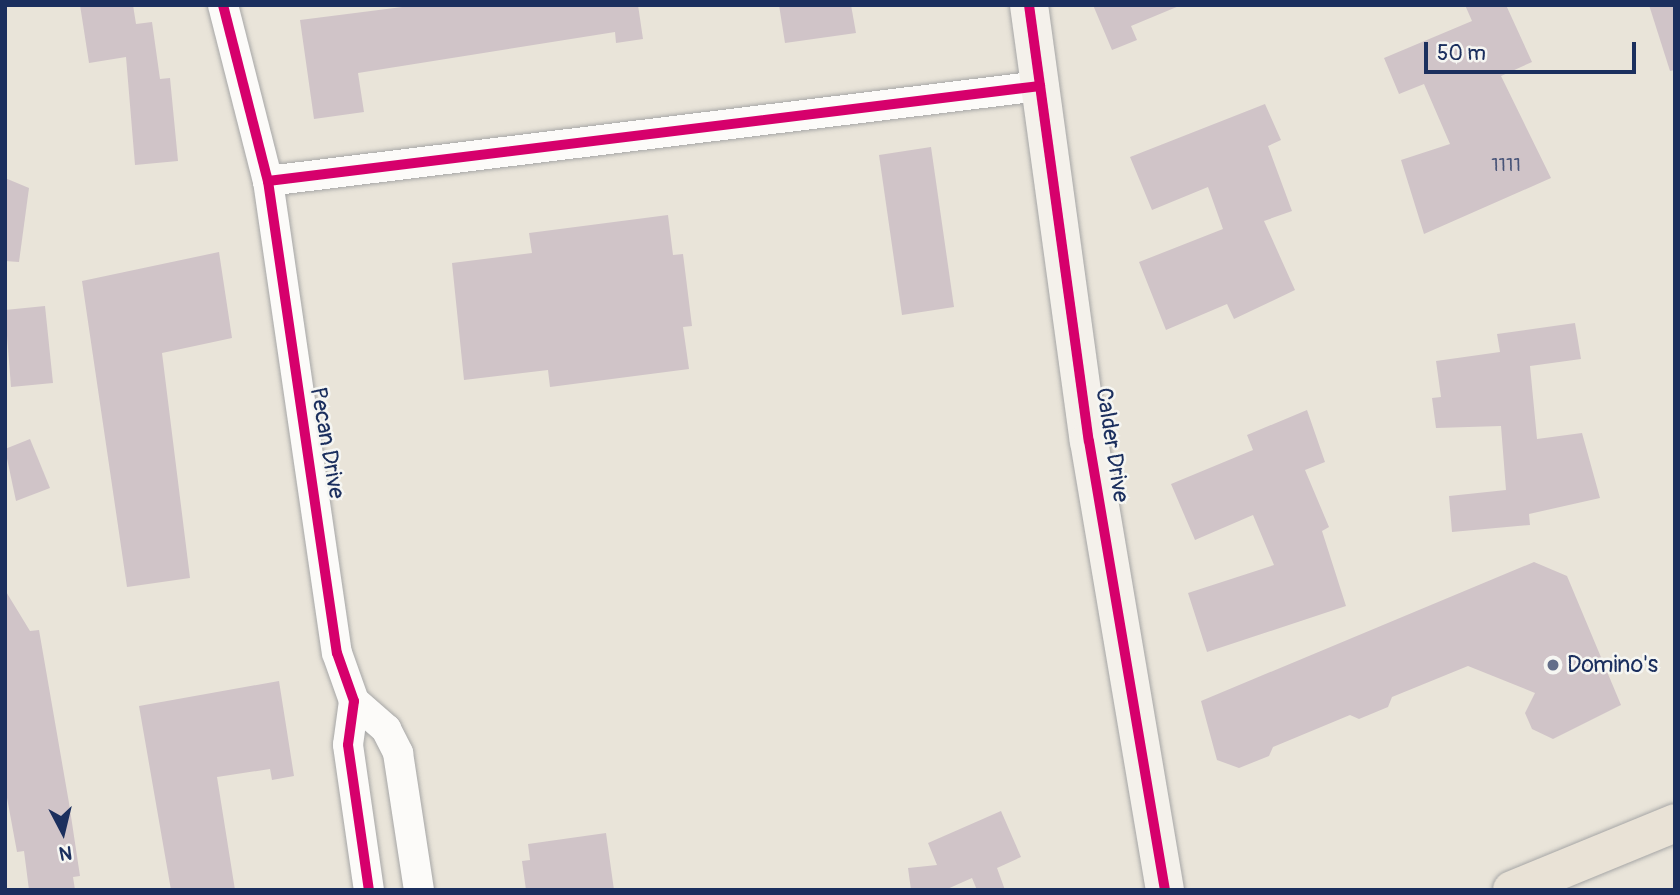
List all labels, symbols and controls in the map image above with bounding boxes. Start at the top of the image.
scale bar [1428,28,1640,72]
text: 50 m [1437,40,1486,67]
house number: 1111 [1491,155,1521,177]
street label: Pecan Drive [304,385,350,501]
street label: Calder Drive [1089,386,1135,504]
place label: Domino's [1567,651,1658,679]
marker: Domino's [1545,657,1561,673]
north arrow [28,797,98,867]
text: N [58,840,73,866]

